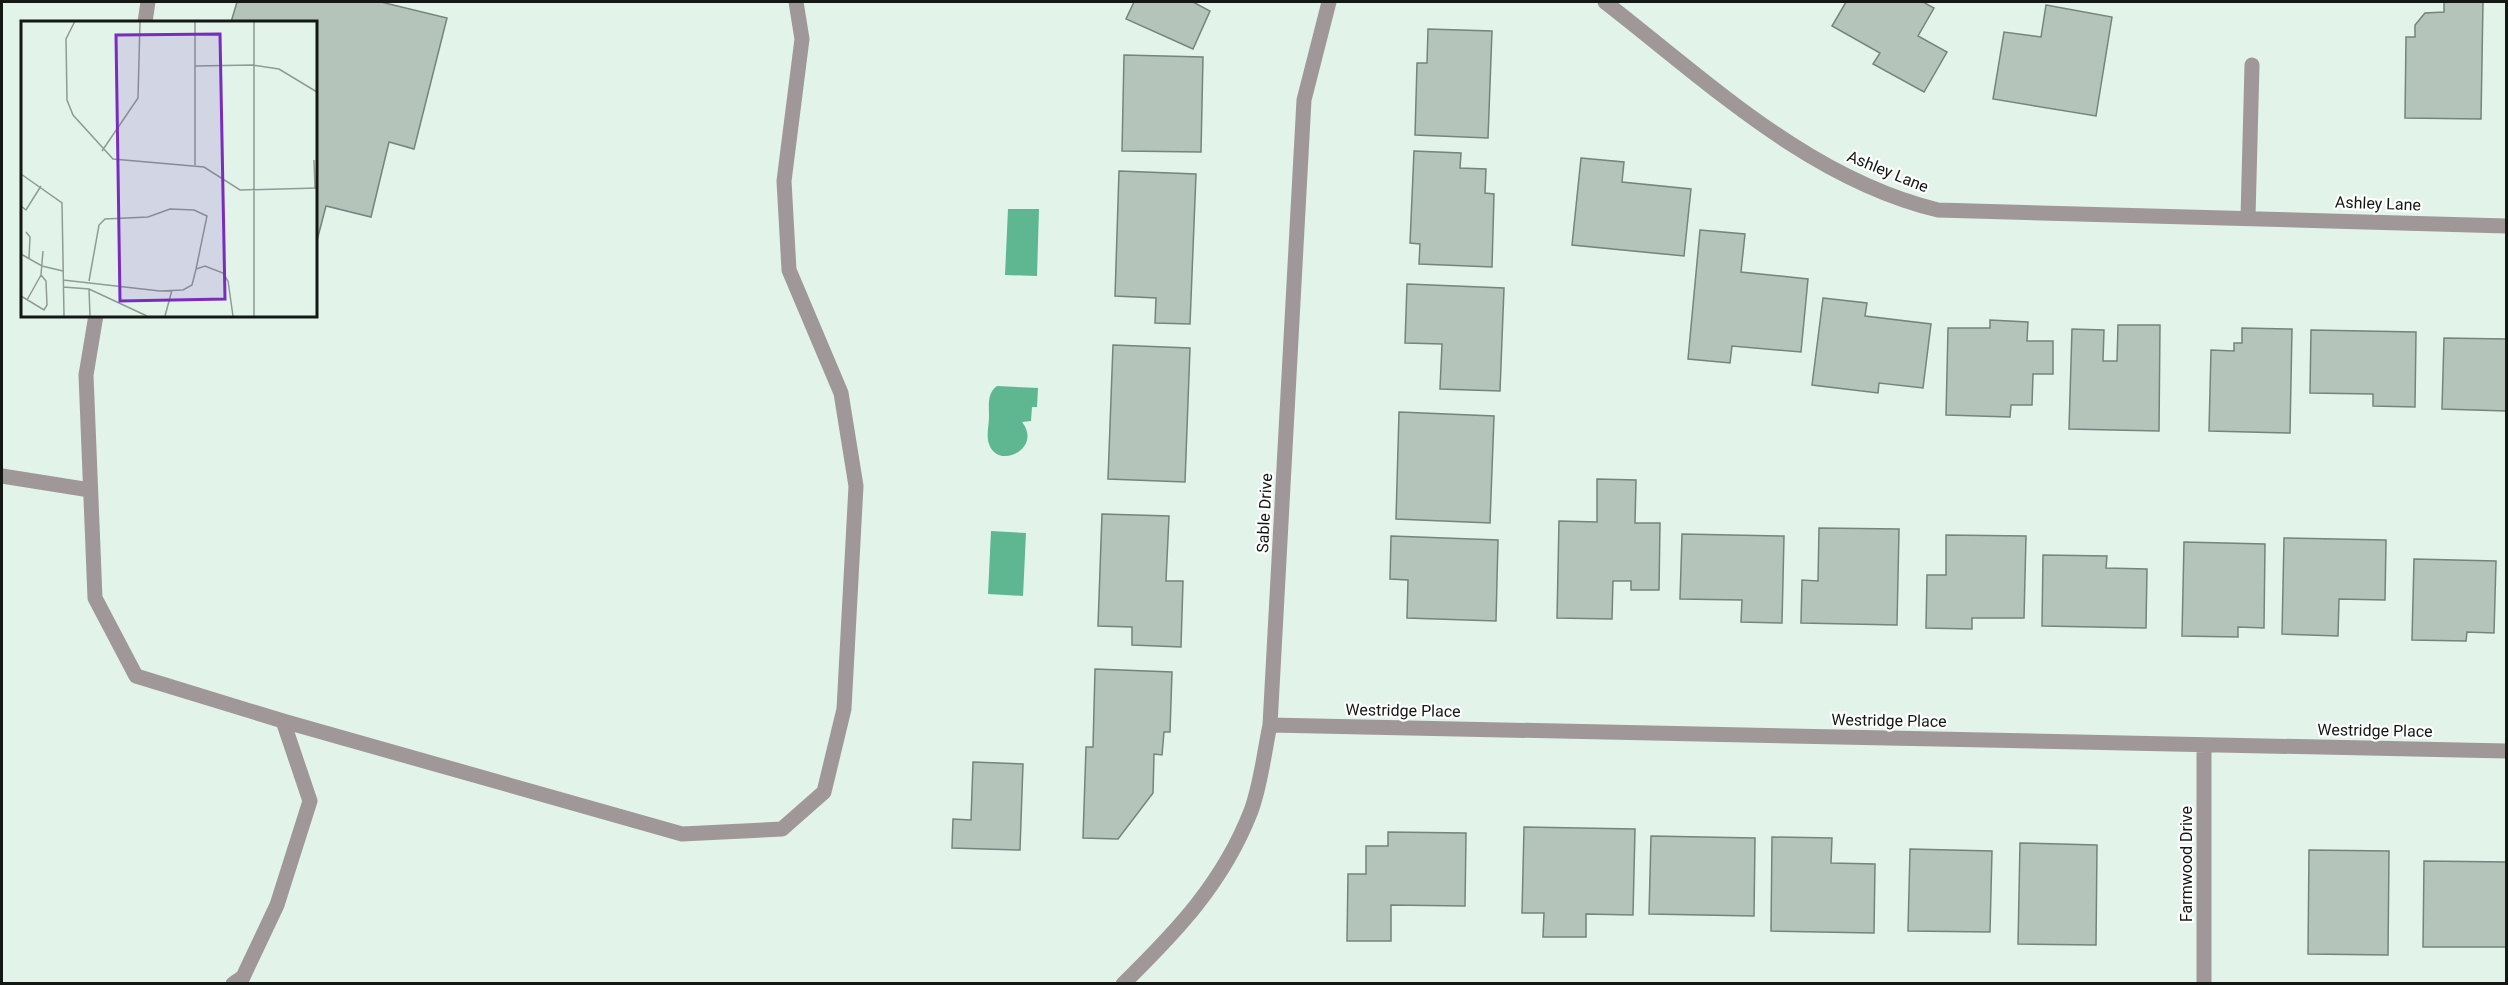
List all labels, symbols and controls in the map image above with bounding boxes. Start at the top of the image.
inset map [21,21,316,316]
street label: Ashley Lane [1844,147,1931,196]
street label: Ashley Lane [2335,193,2421,214]
street label: Sable Drive [1253,473,1276,553]
street label: Westridge Place [1345,700,1461,721]
street label: Westridge Place [1831,710,1947,731]
street label: Westridge Place [2317,720,2433,741]
street label: Farmwood Drive [2177,806,2196,922]

